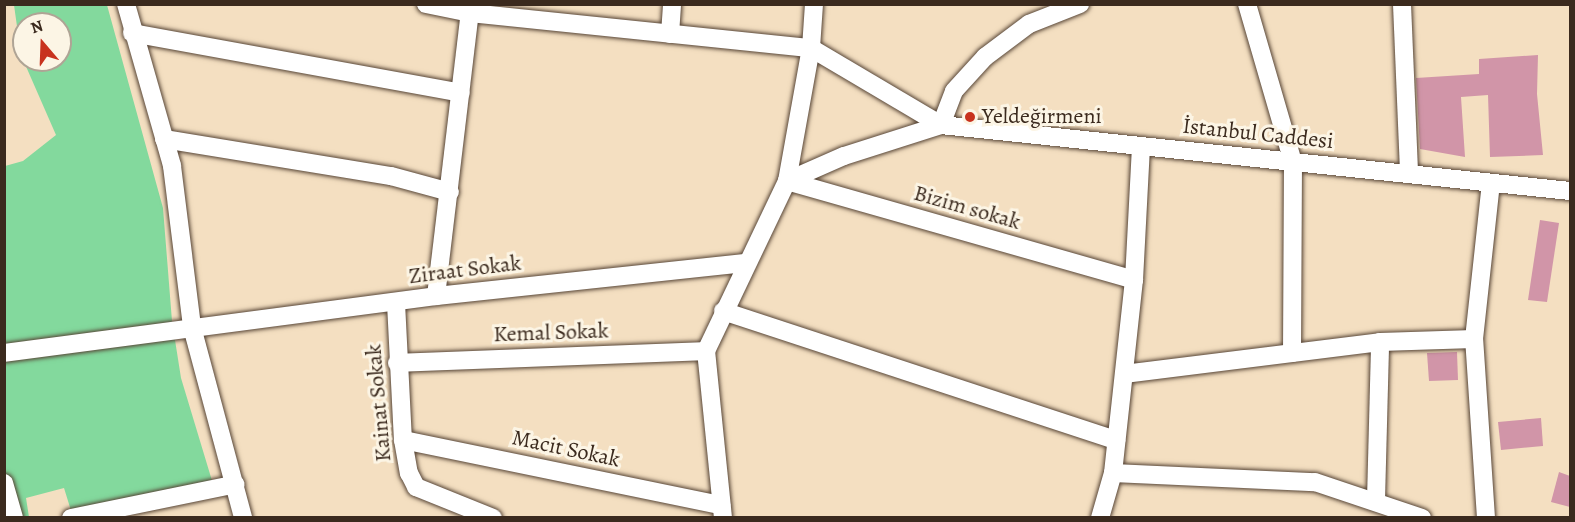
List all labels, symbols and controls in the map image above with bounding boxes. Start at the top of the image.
north arrow [12,12,72,72]
text: N [28,15,46,39]
place label: Yeldeğirmeni [982,104,1102,130]
marker: Yeldeğirmeni [963,110,977,124]
street label: İstanbul Caddesi [1181,113,1335,155]
street label: Bizim sokak [911,180,1023,236]
street label: Ziraat Sokak [407,250,523,290]
street label: Kemal Sokak [493,318,609,348]
street label: Kainat Sokak [361,343,397,463]
street label: Macit Sokak [510,425,622,473]

